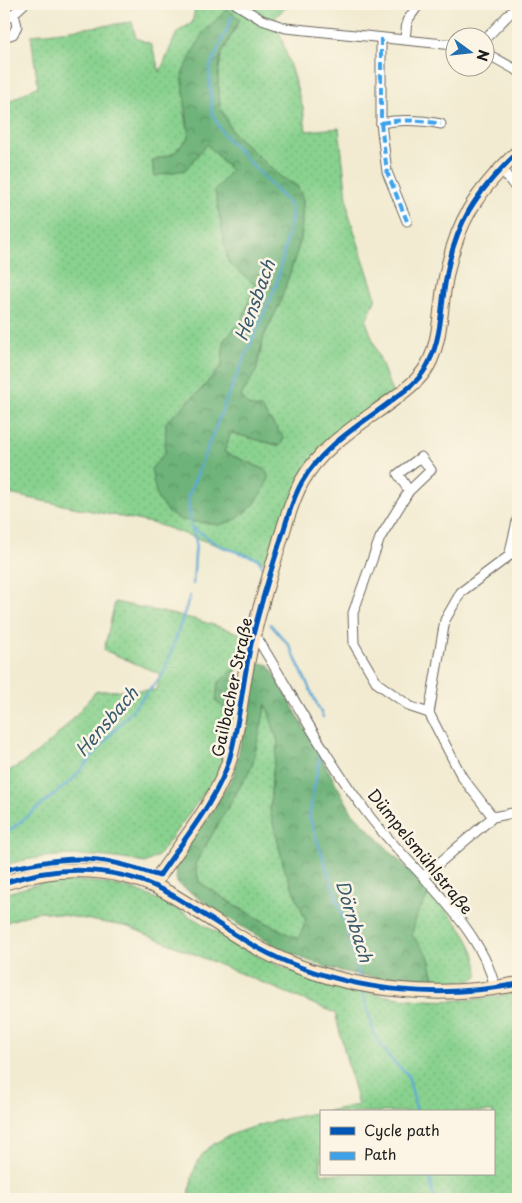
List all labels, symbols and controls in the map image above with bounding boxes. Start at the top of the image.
north arrow [444,28,494,78]
text: N [471,47,495,64]
water label: Hensbach [227,255,281,344]
street label: Gailbacher Straße [205,615,257,759]
water label: Hensbach [68,680,144,762]
street label: Dümpelsmühlstraße [363,783,479,919]
water label: Dörnbach [330,877,380,966]
legend [320,1110,494,1176]
text: Cycle path [364,1118,440,1141]
text: Path [364,1142,396,1165]

